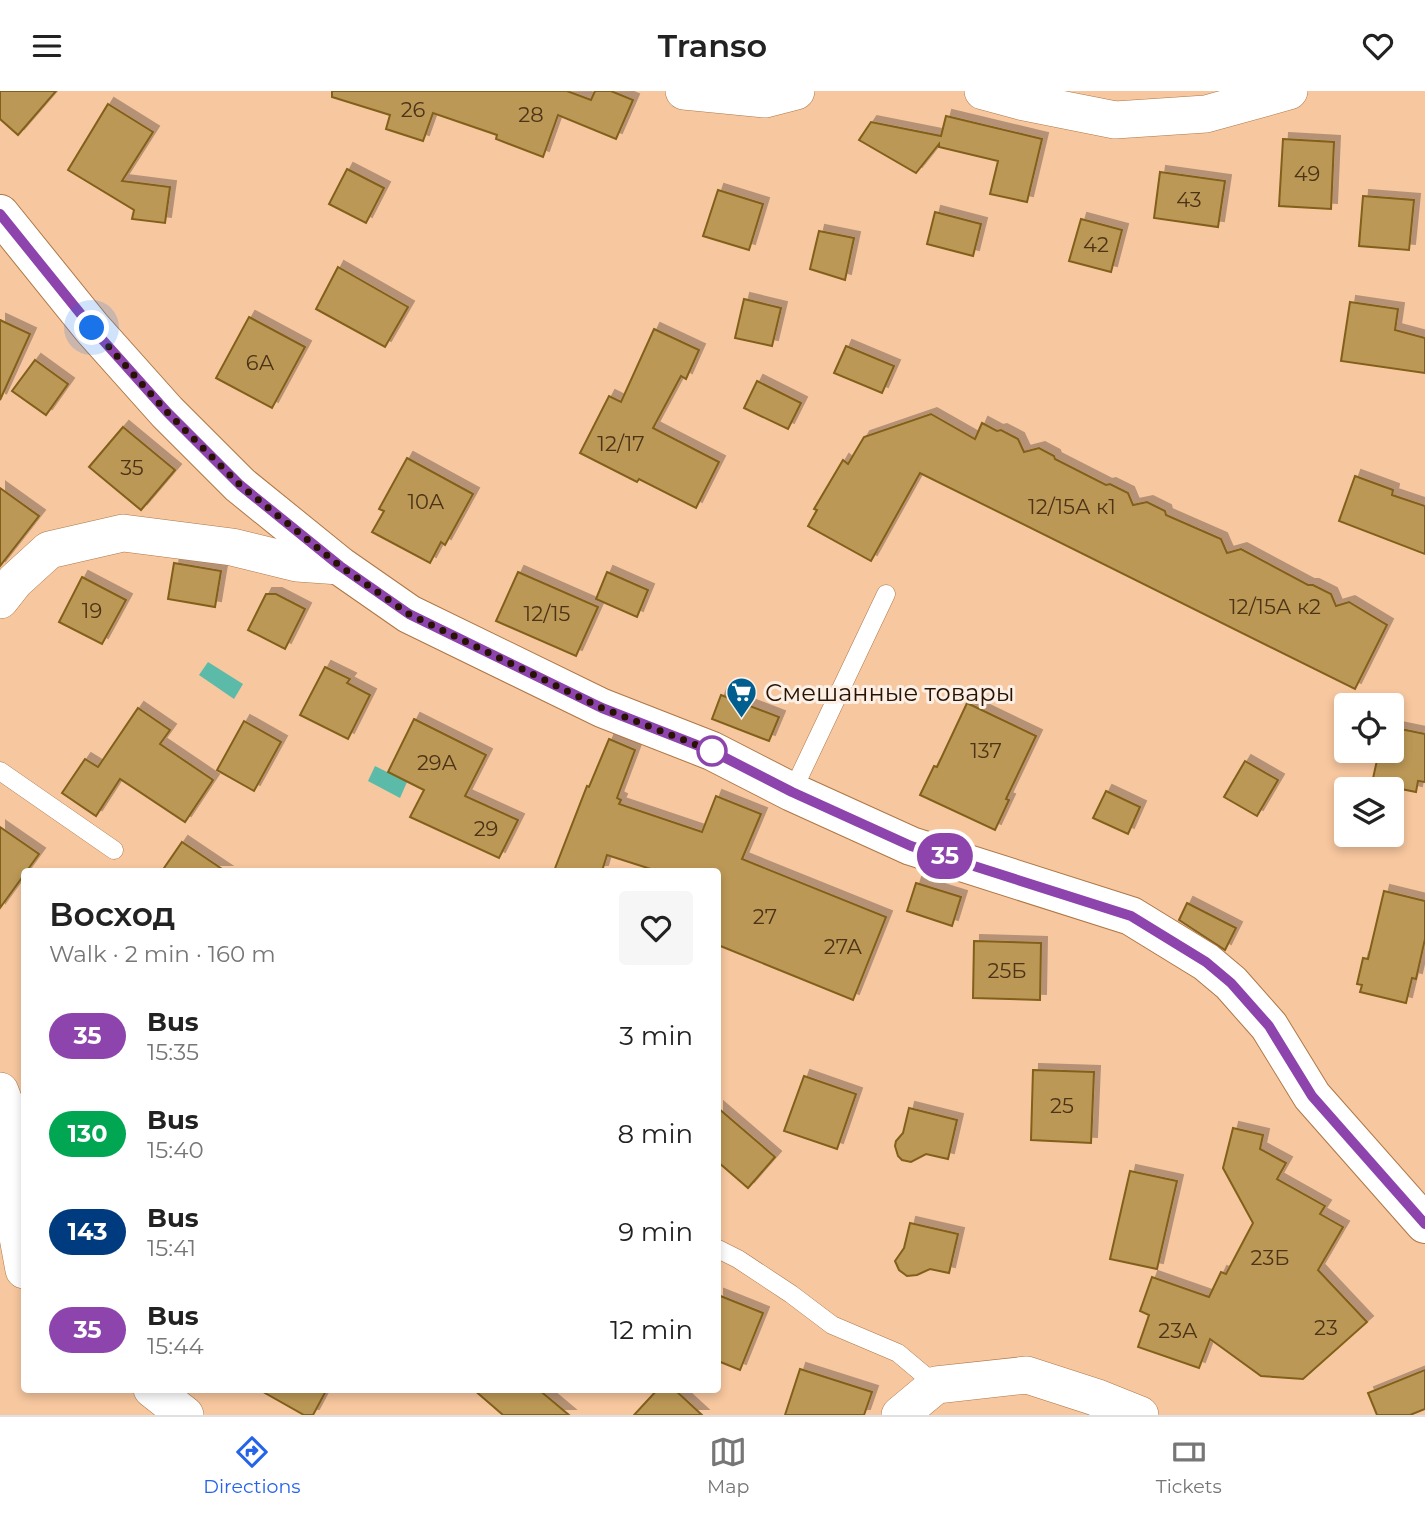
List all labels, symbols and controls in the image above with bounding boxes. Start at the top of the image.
text: Transo [658,26,767,65]
icon: menu [28,27,66,65]
icon: heart [1359,27,1397,65]
house number: 26 [401,97,426,122]
house number: 28 [518,102,544,127]
house number: 49 [1294,161,1320,186]
house number: 43 [1176,187,1202,212]
house number: 42 [1083,232,1109,257]
your location [74,310,109,345]
house number: 6А [246,350,275,375]
house number: 12/17 [597,431,645,456]
house number: 35 [120,455,144,480]
house number: 10А [408,489,445,514]
house number: 12/15А к1 [1028,494,1116,519]
house number: 12/15А к2 [1229,594,1321,619]
house number: 19 [82,598,102,623]
house number: 12/15 [524,601,571,626]
supermarket icon: Смешанные товары [725,676,759,720]
place label: Смешанные товары [765,678,1015,707]
map controls [1334,693,1404,847]
button: locate [1334,693,1404,763]
unlabelled marker [697,736,727,766]
house number: 137 [970,738,1002,763]
house number: 29А [417,750,457,775]
button: layers [1334,777,1404,847]
house number: 29 [474,816,498,841]
line badge: 35 [914,833,976,879]
text: 35 [931,841,959,870]
button: heart [619,891,693,965]
text: Восход [49,894,175,934]
house number: 27 [753,904,777,929]
house number: 27А [824,934,863,959]
text: Walk · 2 min · 160 m [49,940,276,968]
house number: 25Б [987,958,1027,983]
text: Bus [147,1006,199,1038]
text: 3 min [619,1020,693,1052]
text: 35 [73,1021,102,1050]
text: 15:35 [147,1038,199,1066]
house number: 25 [1050,1093,1074,1118]
text: Bus [147,1104,199,1136]
text: 8 min [617,1118,693,1150]
text: 130 [68,1119,107,1148]
text: 15:40 [147,1136,204,1164]
text: Bus [147,1202,199,1234]
text: 9 min [618,1216,693,1248]
text: 143 [68,1217,108,1246]
text: 15:41 [147,1234,196,1262]
house number: 23Б [1250,1245,1290,1270]
text: Bus [147,1300,199,1332]
text: 12 min [610,1314,693,1346]
text: 35 [73,1315,102,1344]
house number: 23 [1314,1315,1338,1340]
house number: 23А [1158,1318,1198,1343]
text: 15:44 [147,1332,204,1360]
tab: Directions [203,1433,301,1498]
tab: Map [707,1433,749,1498]
tab: Tickets [1156,1433,1222,1498]

